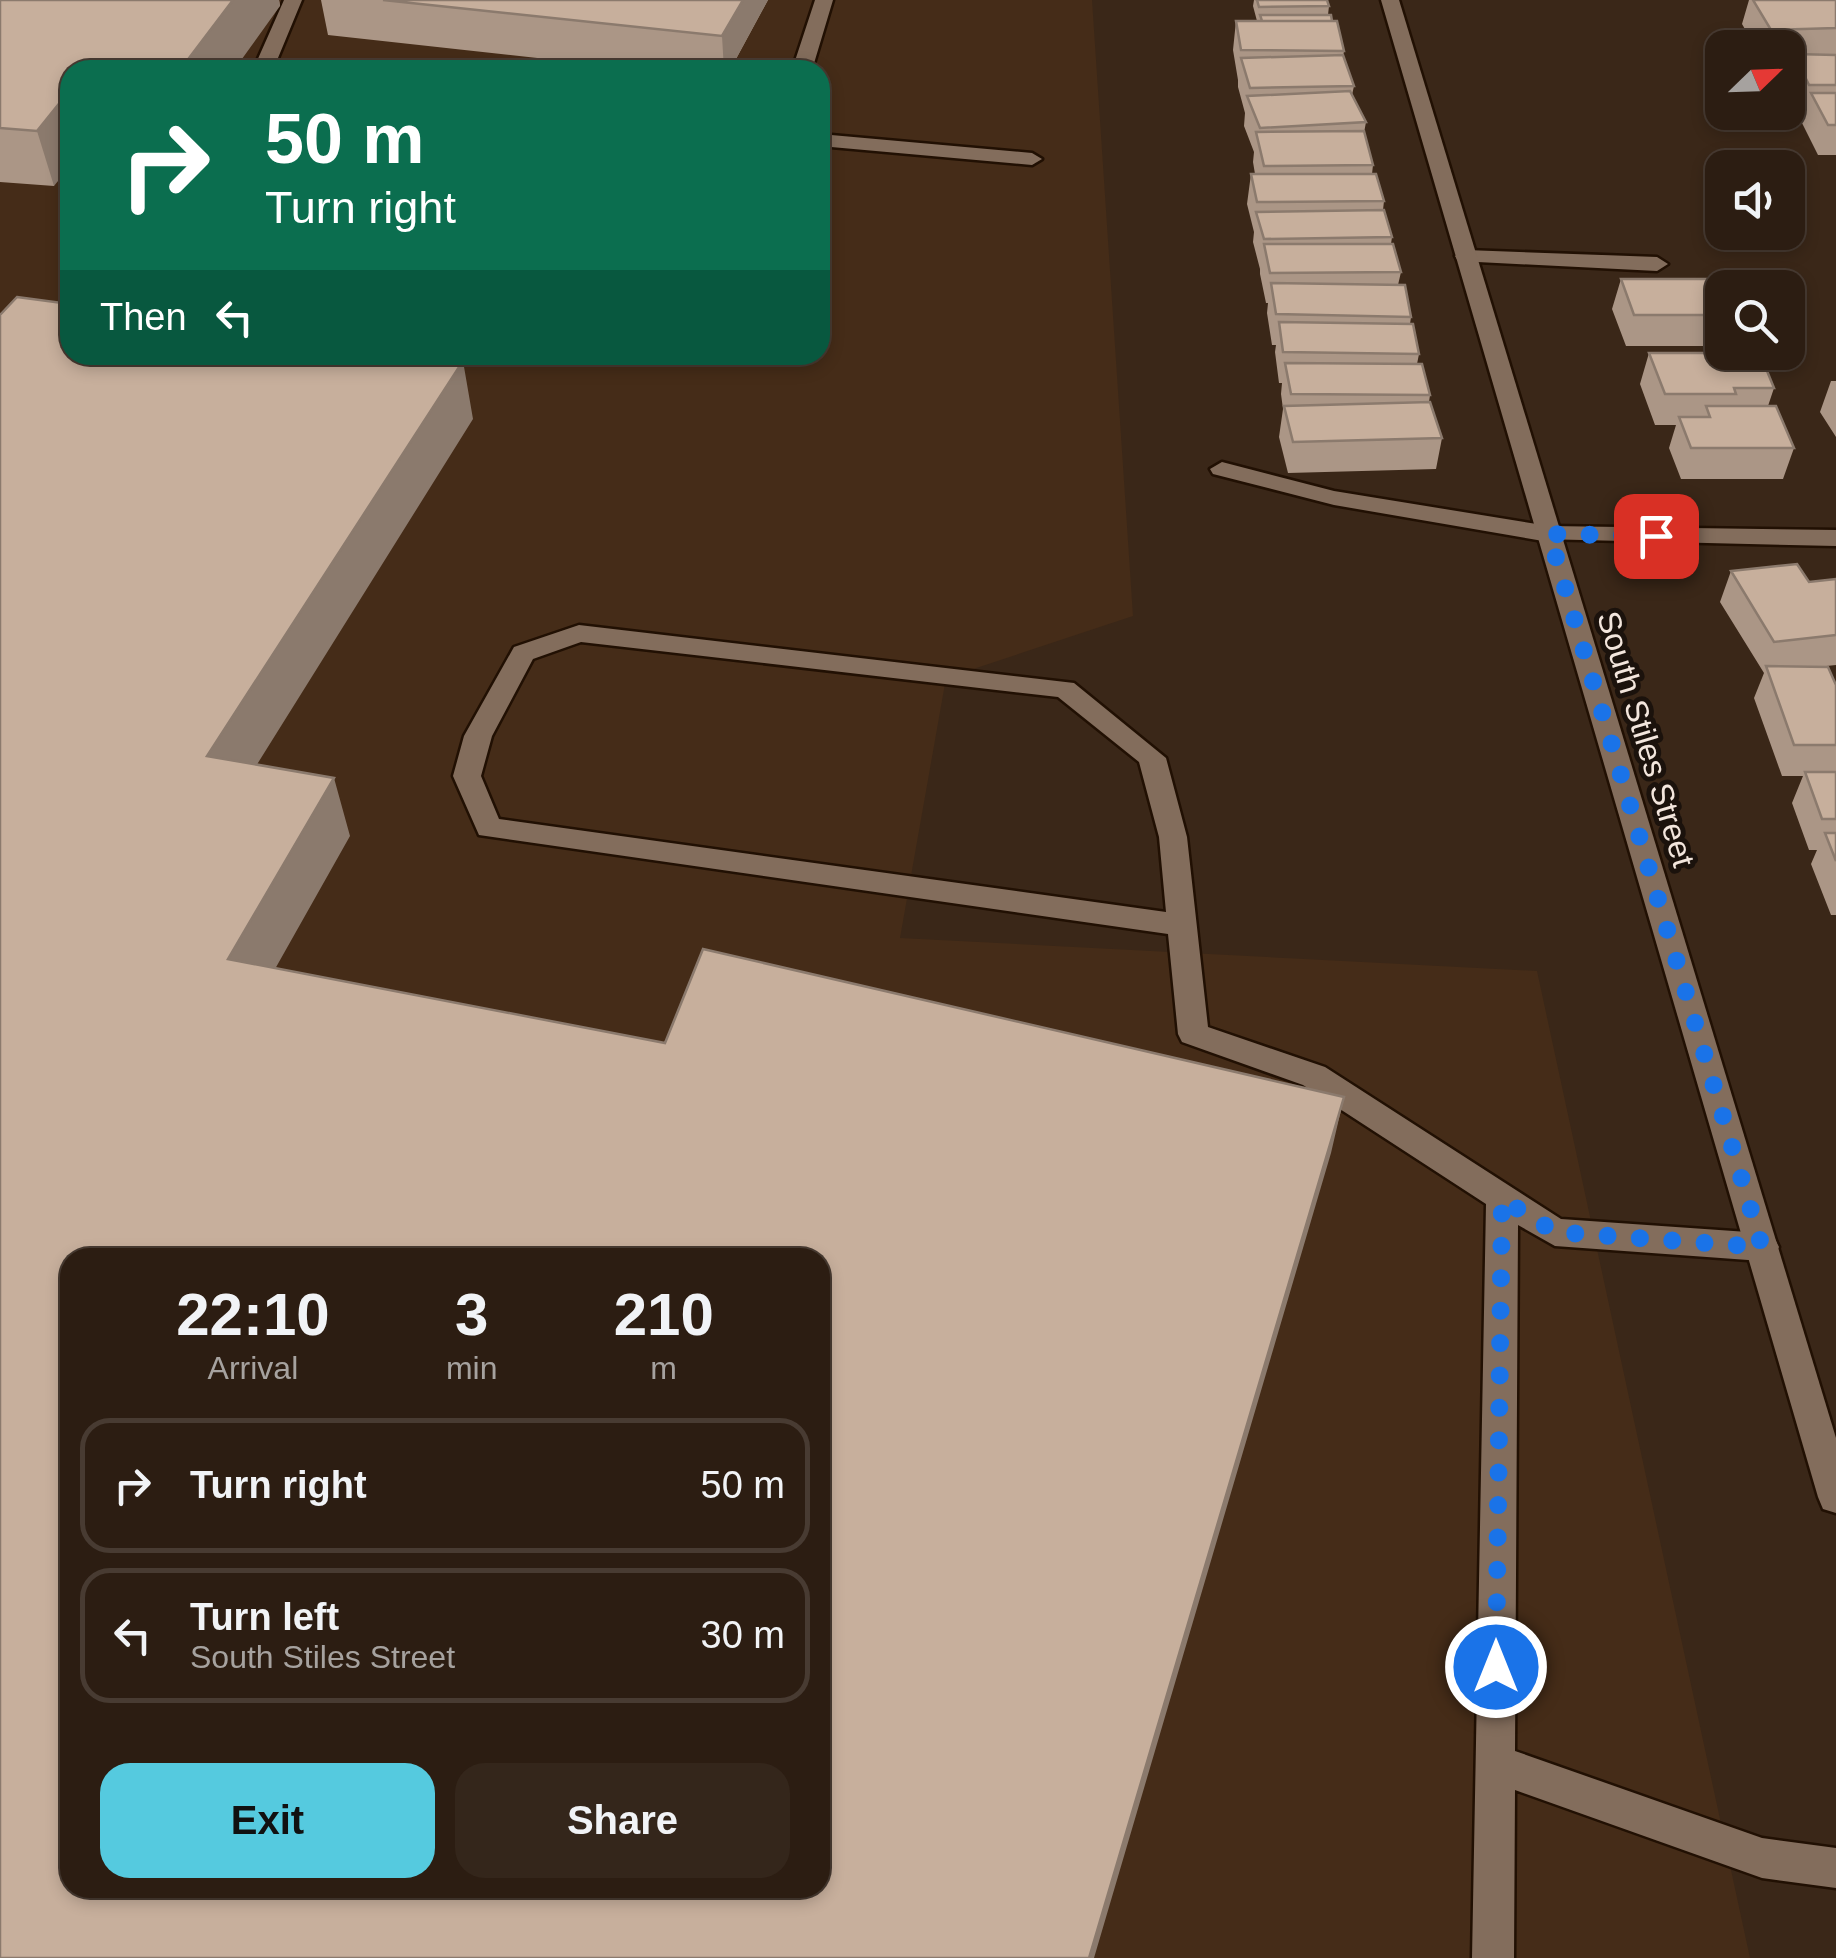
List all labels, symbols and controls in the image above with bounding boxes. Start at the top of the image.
north arrow [1705,30,1805,130]
map controls [1705,30,1805,370]
icon: right [100,100,230,230]
text: 50 m [265,100,425,178]
button: sound [1705,150,1805,250]
text: Turn right [265,182,456,233]
button: search [1705,270,1805,370]
icon: left [207,290,262,345]
text: Then [100,296,187,338]
pin [1614,494,1699,579]
icon: arrive [1629,509,1684,564]
street label: South Stiles Street [1590,607,1702,871]
text: 22:10 [176,1281,330,1348]
text: 3 [455,1281,488,1348]
text: 210 [614,1281,714,1348]
text: Arrival [208,1350,298,1386]
text: min [446,1350,497,1386]
text: m [650,1350,677,1386]
icon: right [105,1458,160,1513]
text: Turn right [190,1464,367,1506]
text: 50 m [701,1464,785,1506]
text: Turn left [190,1596,339,1638]
icon: left [105,1608,160,1663]
text: 30 m [701,1614,785,1656]
position arrow [1444,1615,1548,1719]
text: South Stiles Street [190,1639,455,1675]
button: Exit [100,1763,435,1878]
button: Share [455,1763,790,1878]

